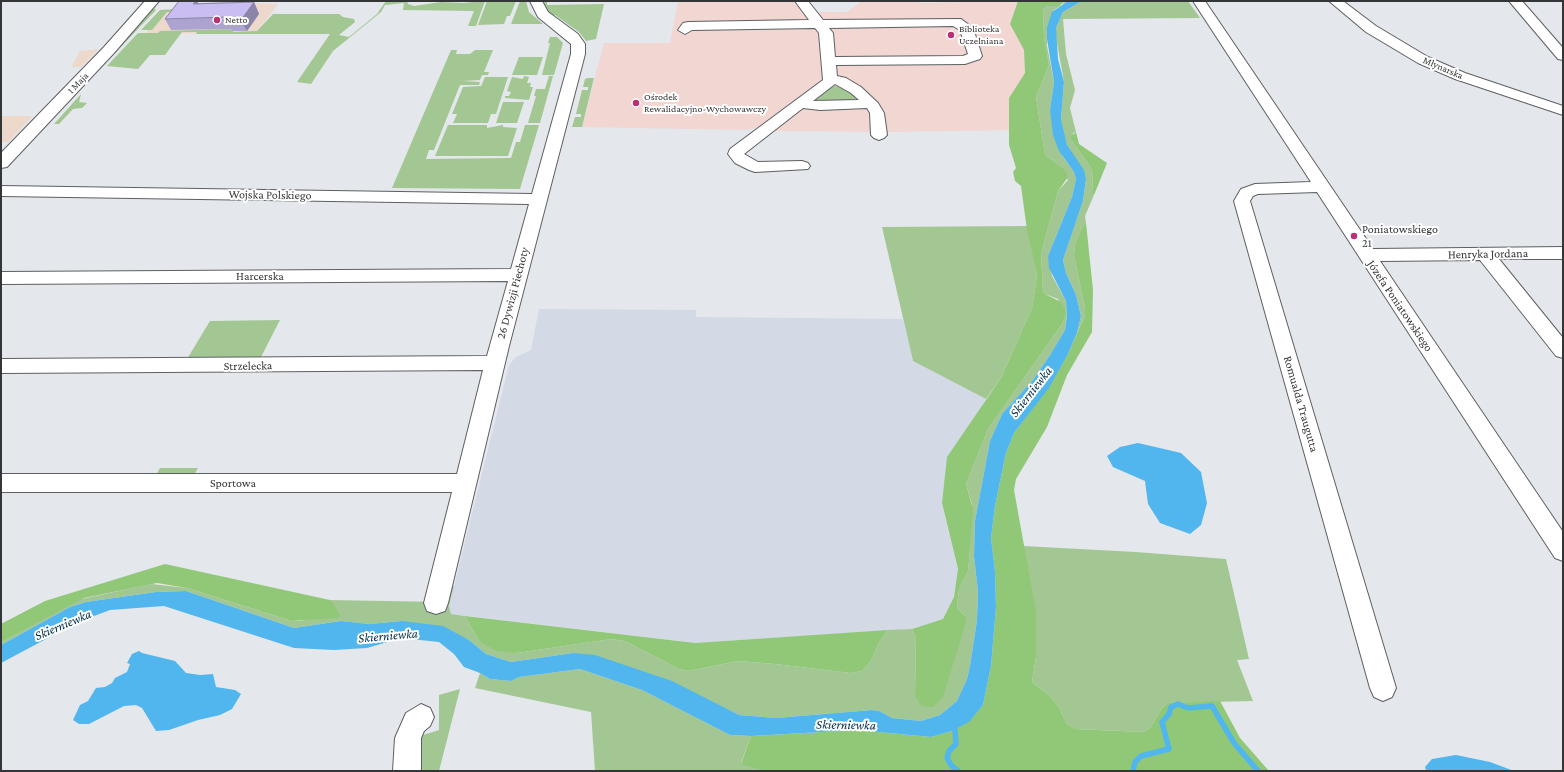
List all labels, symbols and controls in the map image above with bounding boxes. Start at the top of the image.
place label: Netto [225,14,247,26]
marker: Netto [212,15,222,25]
place label: Biblioteka Uczelniana [959,23,1003,46]
marker: Biblioteka Uczelniana [946,30,956,40]
street label: Młynarska [1421,54,1465,82]
street label: 1 Maja [65,70,91,96]
place label: Ośrodek Rewalidacyjno-Wychowawczy [644,91,766,114]
marker: Ośrodek Rewalidacyjno-Wychowawczy [631,98,641,108]
street label: Wojska Polskiego [228,187,312,203]
place label: Poniatowskiego 21 [1362,222,1438,250]
marker: Poniatowskiego 21 [1349,231,1359,241]
street label: 26 Dywizji Piechoty [494,246,532,340]
street label: Henryka Jordana [1448,246,1528,262]
street label: Józefa Poniatowskiego [1364,258,1436,354]
street label: Harcerska [236,269,284,283]
street label: Romualda Traugutta [1280,354,1322,454]
street label: Strzelecka [224,358,272,374]
water label: Skierniewka [1006,364,1056,420]
street label: Sportowa [210,476,256,490]
water label: Skierniewka [32,606,94,644]
water label: Skierniewka [358,626,418,646]
water label: Skierniewka [816,717,876,733]

